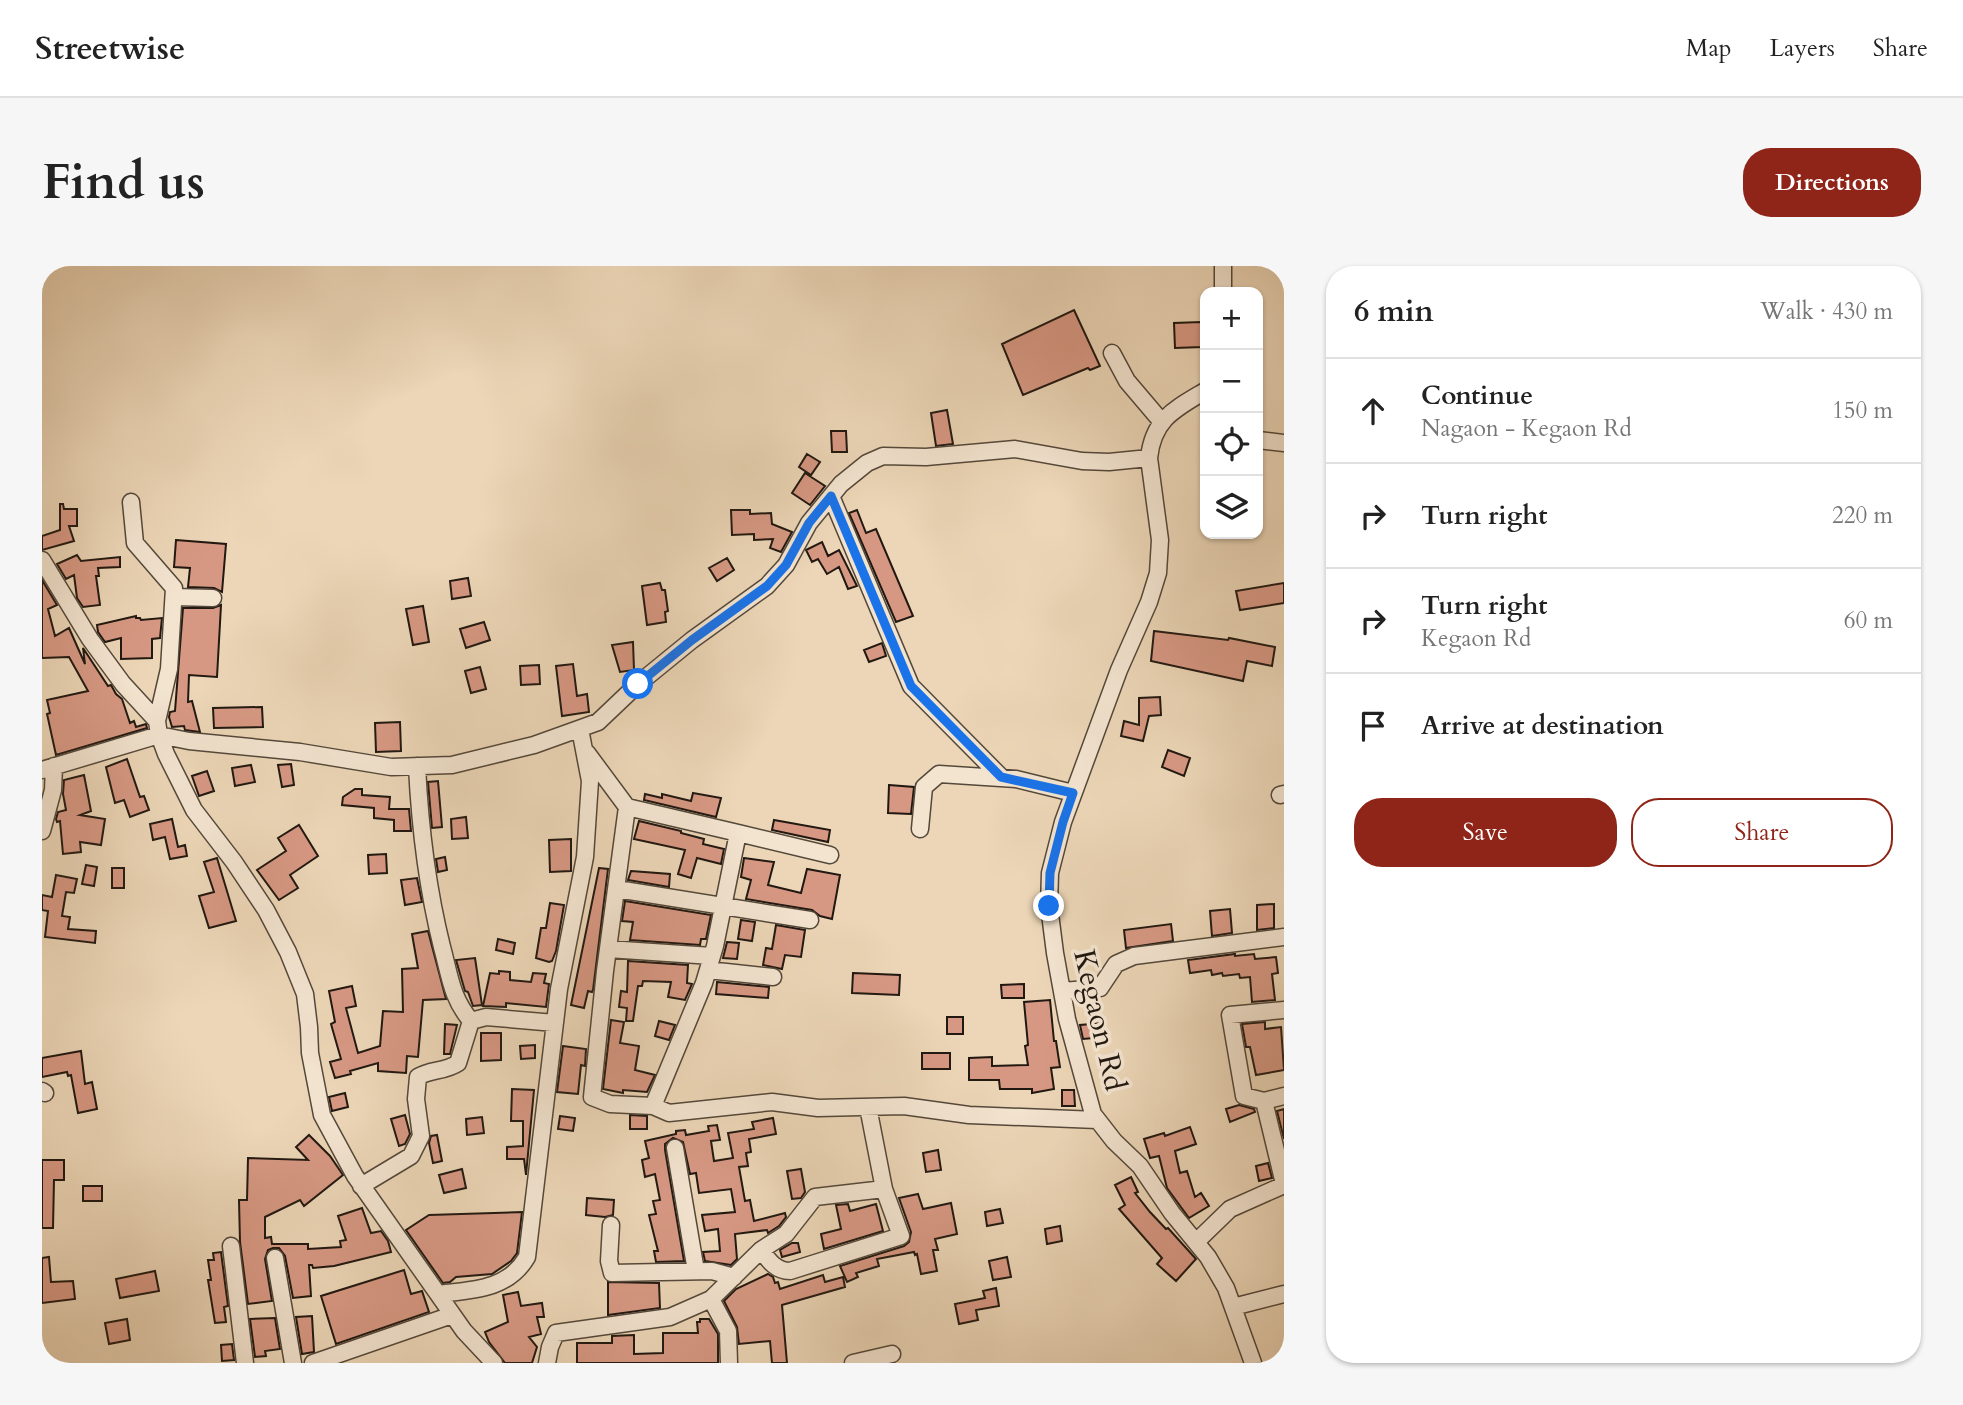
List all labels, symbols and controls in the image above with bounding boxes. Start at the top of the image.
text: Streetwise [35,26,185,71]
text: Map [1686,32,1732,65]
text: Layers [1770,32,1835,65]
text: Share [1873,32,1928,65]
button: Directions [1743,148,1921,217]
text: Find us [42,149,205,216]
map controls [1200,287,1263,539]
button: + [1200,287,1263,350]
text: 6 min [1354,291,1434,332]
text: Walk · 430 m [1760,296,1893,327]
button: − [1200,350,1263,413]
text: Continue [1421,378,1533,413]
icon: ahead [1354,392,1392,430]
text: 150 m [1832,395,1893,426]
button: locate [1200,413,1263,476]
text: Nagaon - Kegaon Rd [1421,413,1632,444]
button: layers [1200,476,1263,539]
icon: right [1354,497,1392,535]
text: Turn right [1421,498,1548,533]
text: 220 m [1832,500,1893,531]
text: Turn right [1421,588,1548,623]
icon: right [1354,602,1392,640]
text: 60 m [1844,605,1893,636]
text: Kegaon Rd [1421,623,1531,654]
route start [622,668,653,699]
icon: arrive [1354,707,1392,745]
text: Arrive at destination [1421,708,1664,743]
button: Save [1354,798,1617,867]
button: Share [1631,798,1893,867]
route end [1033,890,1064,921]
street label: Kegaon Rd [1063,945,1136,1095]

